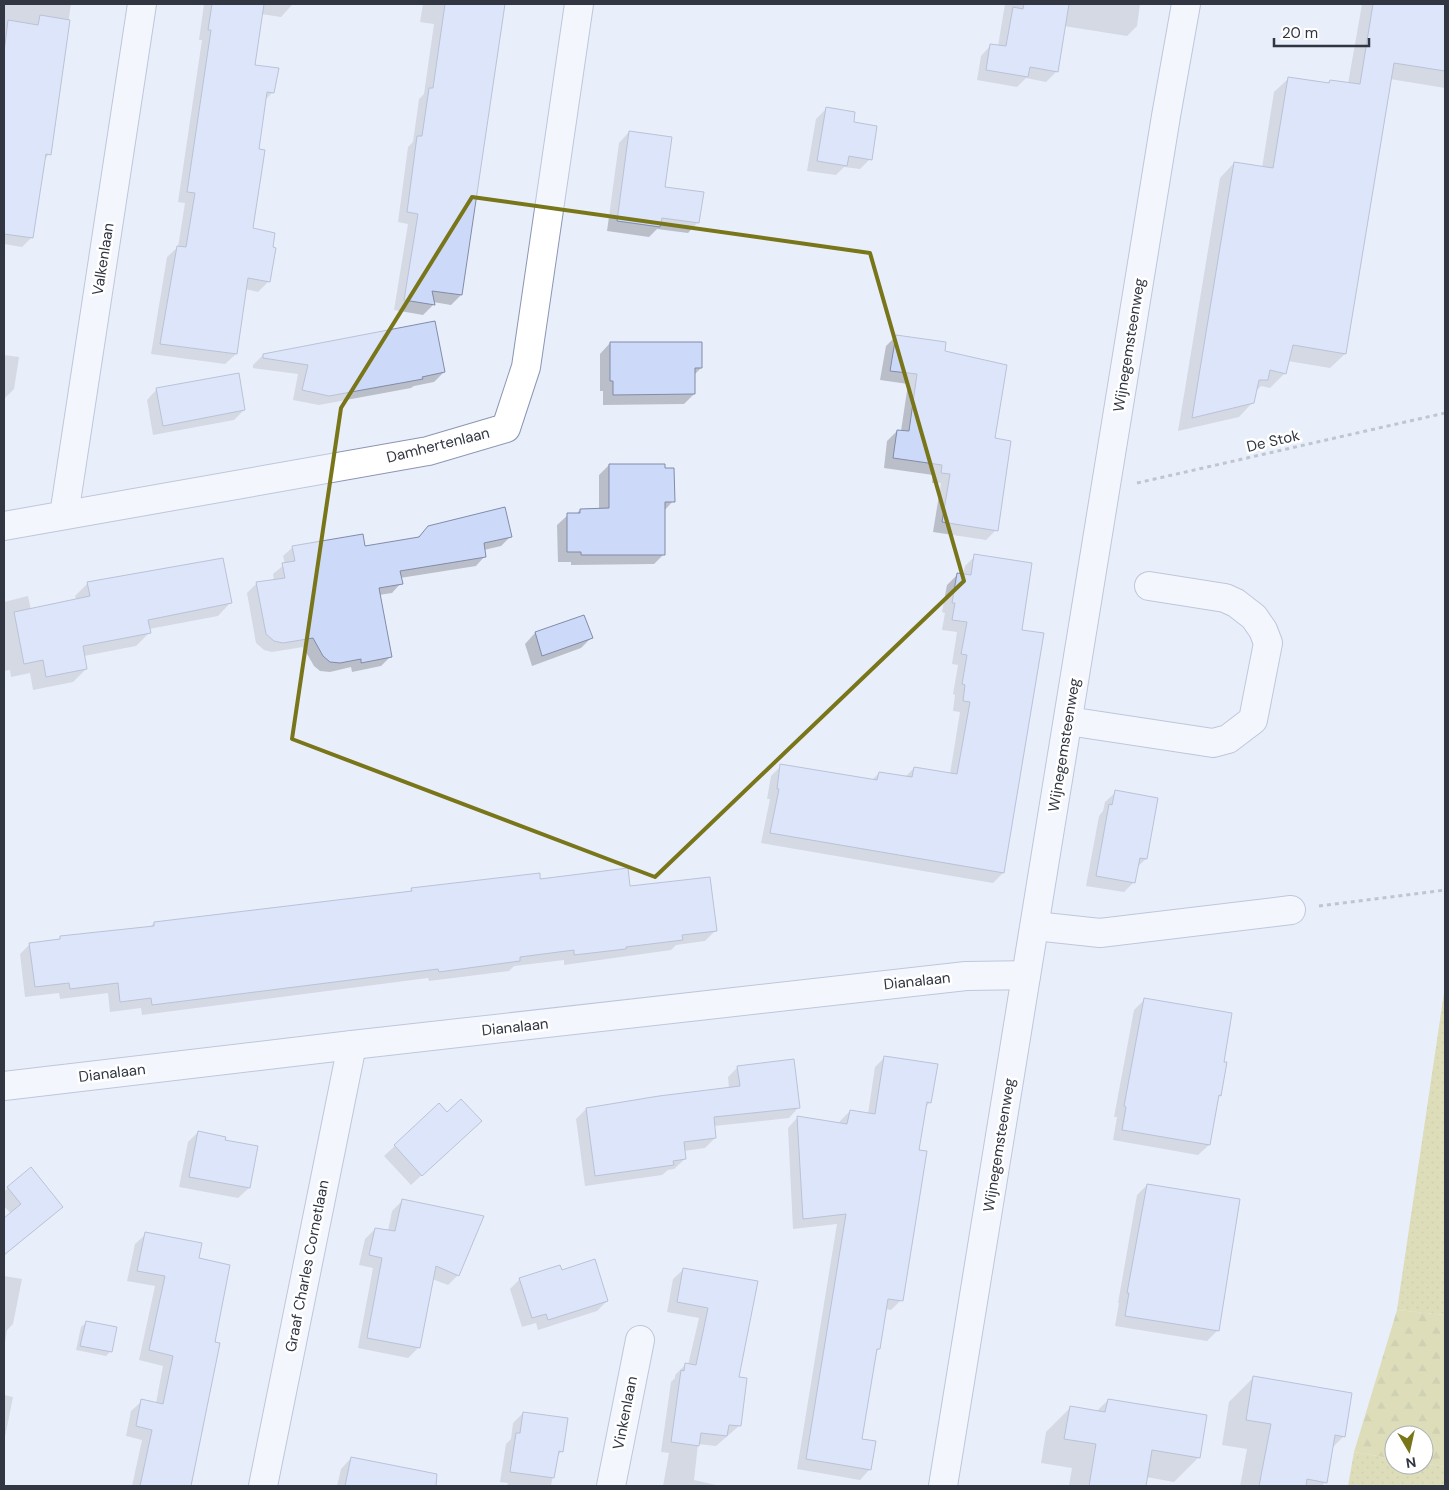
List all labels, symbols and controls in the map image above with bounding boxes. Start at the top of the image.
scale bar [1274,15,1369,47]
text: 20 m [1282,23,1318,43]
street label: Valkenlaan [87,221,119,297]
street label: Wijnegemsteenweg [1109,277,1149,413]
street label: Damhertenlaan [384,423,492,467]
street label: De Stok [1245,425,1302,457]
street label: Wijnegemsteenweg [1044,677,1084,813]
street label: Dianalaan [883,968,951,994]
street label: Dianalaan [481,1014,549,1040]
street label: Dianalaan [77,1059,147,1087]
street label: Wijnegemsteenweg [979,1077,1019,1213]
street label: Graaf Charles Cornetlaan [280,1178,334,1354]
street label: Vinkenlaan [608,1374,642,1452]
north arrow [1384,1425,1434,1475]
text: N [1405,1453,1417,1473]

